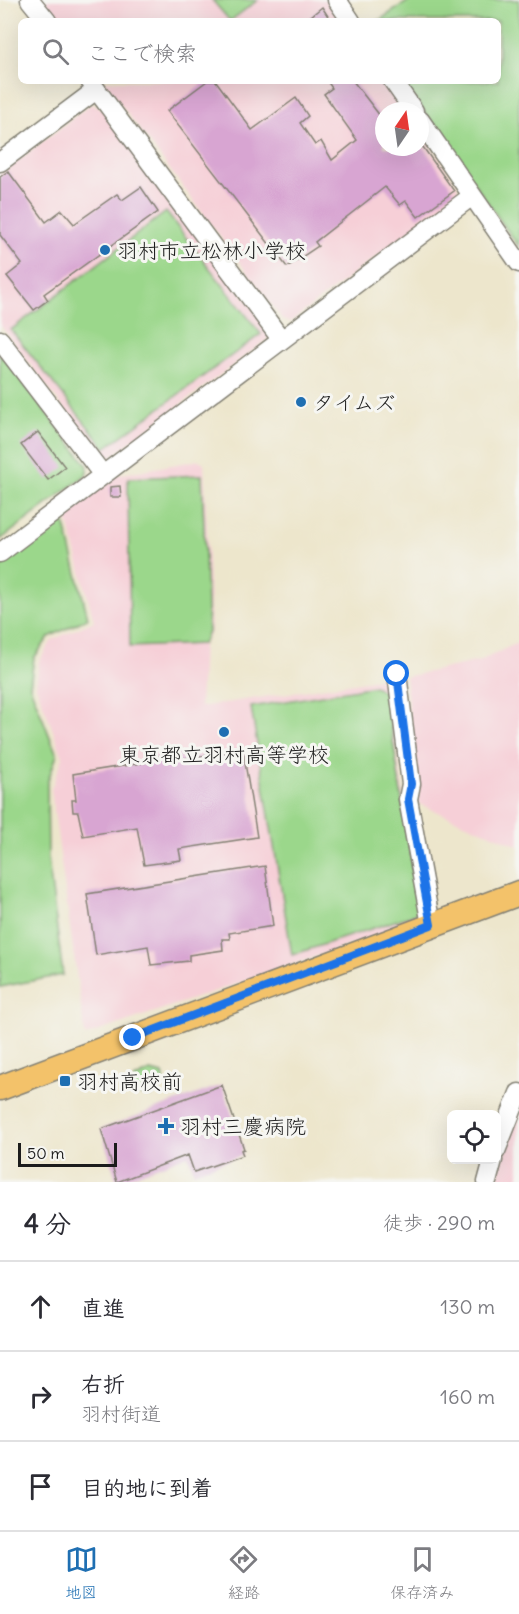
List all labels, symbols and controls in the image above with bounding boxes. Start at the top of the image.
search box [18,18,501,84]
icon: search [39,35,72,68]
text: ここで検索 [87,39,197,67]
north arrow [375,102,429,156]
place label: 羽村市立松林小学校 [117,237,306,264]
marker: 羽村市立松林小学校 [98,243,112,257]
place label: タイムズ [313,389,395,416]
marker: タイムズ [294,395,308,409]
route start [383,660,409,686]
marker: 東京都立羽村高等学校 [217,725,231,739]
place label: 東京都立羽村高等学校 [119,741,329,768]
route end [119,1024,145,1050]
place label: 羽村高校前 [77,1068,182,1095]
marker: 羽村高校前 [58,1074,72,1088]
map controls [447,1110,501,1164]
button: locate [447,1110,501,1164]
place label: 羽村三慶病院 [180,1113,306,1140]
marker: 羽村三慶病院 [157,1117,175,1135]
scale bar [18,1140,117,1168]
text: 50 m [27,1143,65,1163]
text: 4 分 [24,1207,71,1240]
text: 徒歩 · 290 m [383,1210,495,1235]
icon: ahead [24,1290,57,1323]
text: 直進 [81,1294,125,1322]
text: 130 m [440,1294,495,1319]
text: 右折 [81,1370,125,1398]
icon: right [24,1380,57,1413]
text: 160 m [440,1384,495,1409]
text: 羽村街道 [81,1401,161,1426]
icon: arrive [24,1470,57,1503]
text: 目的地に到着 [81,1474,213,1502]
tab: 地図 [65,1543,98,1603]
tab: 経路 [227,1543,260,1603]
tab: 保存済み [390,1543,454,1603]

